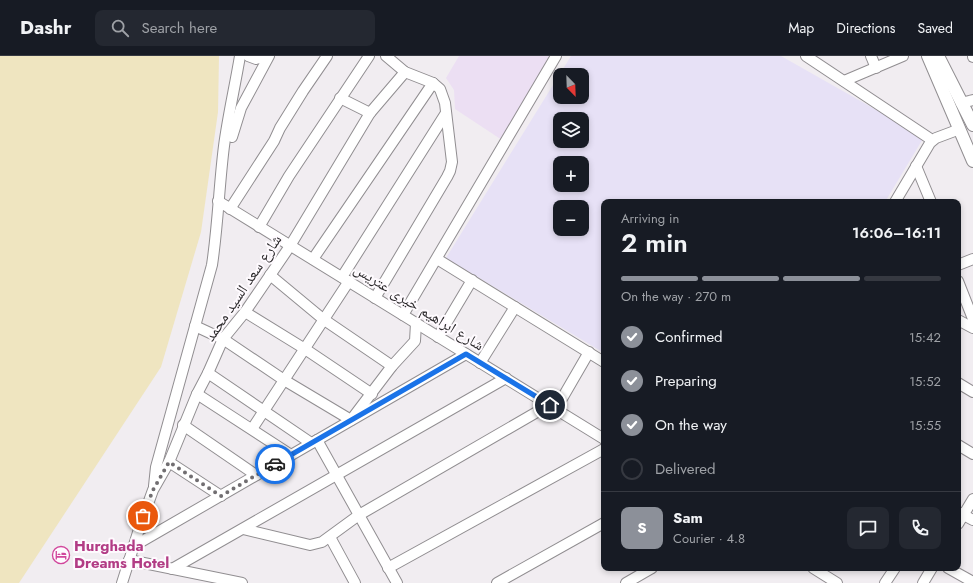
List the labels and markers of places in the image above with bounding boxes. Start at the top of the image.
pin [533,388,567,422]
pin [126,499,160,533]
place label: Hurghada Dreams Hotel [74,535,169,574]
hotel icon: Hurghada Dreams Hotel [51,545,71,565]

